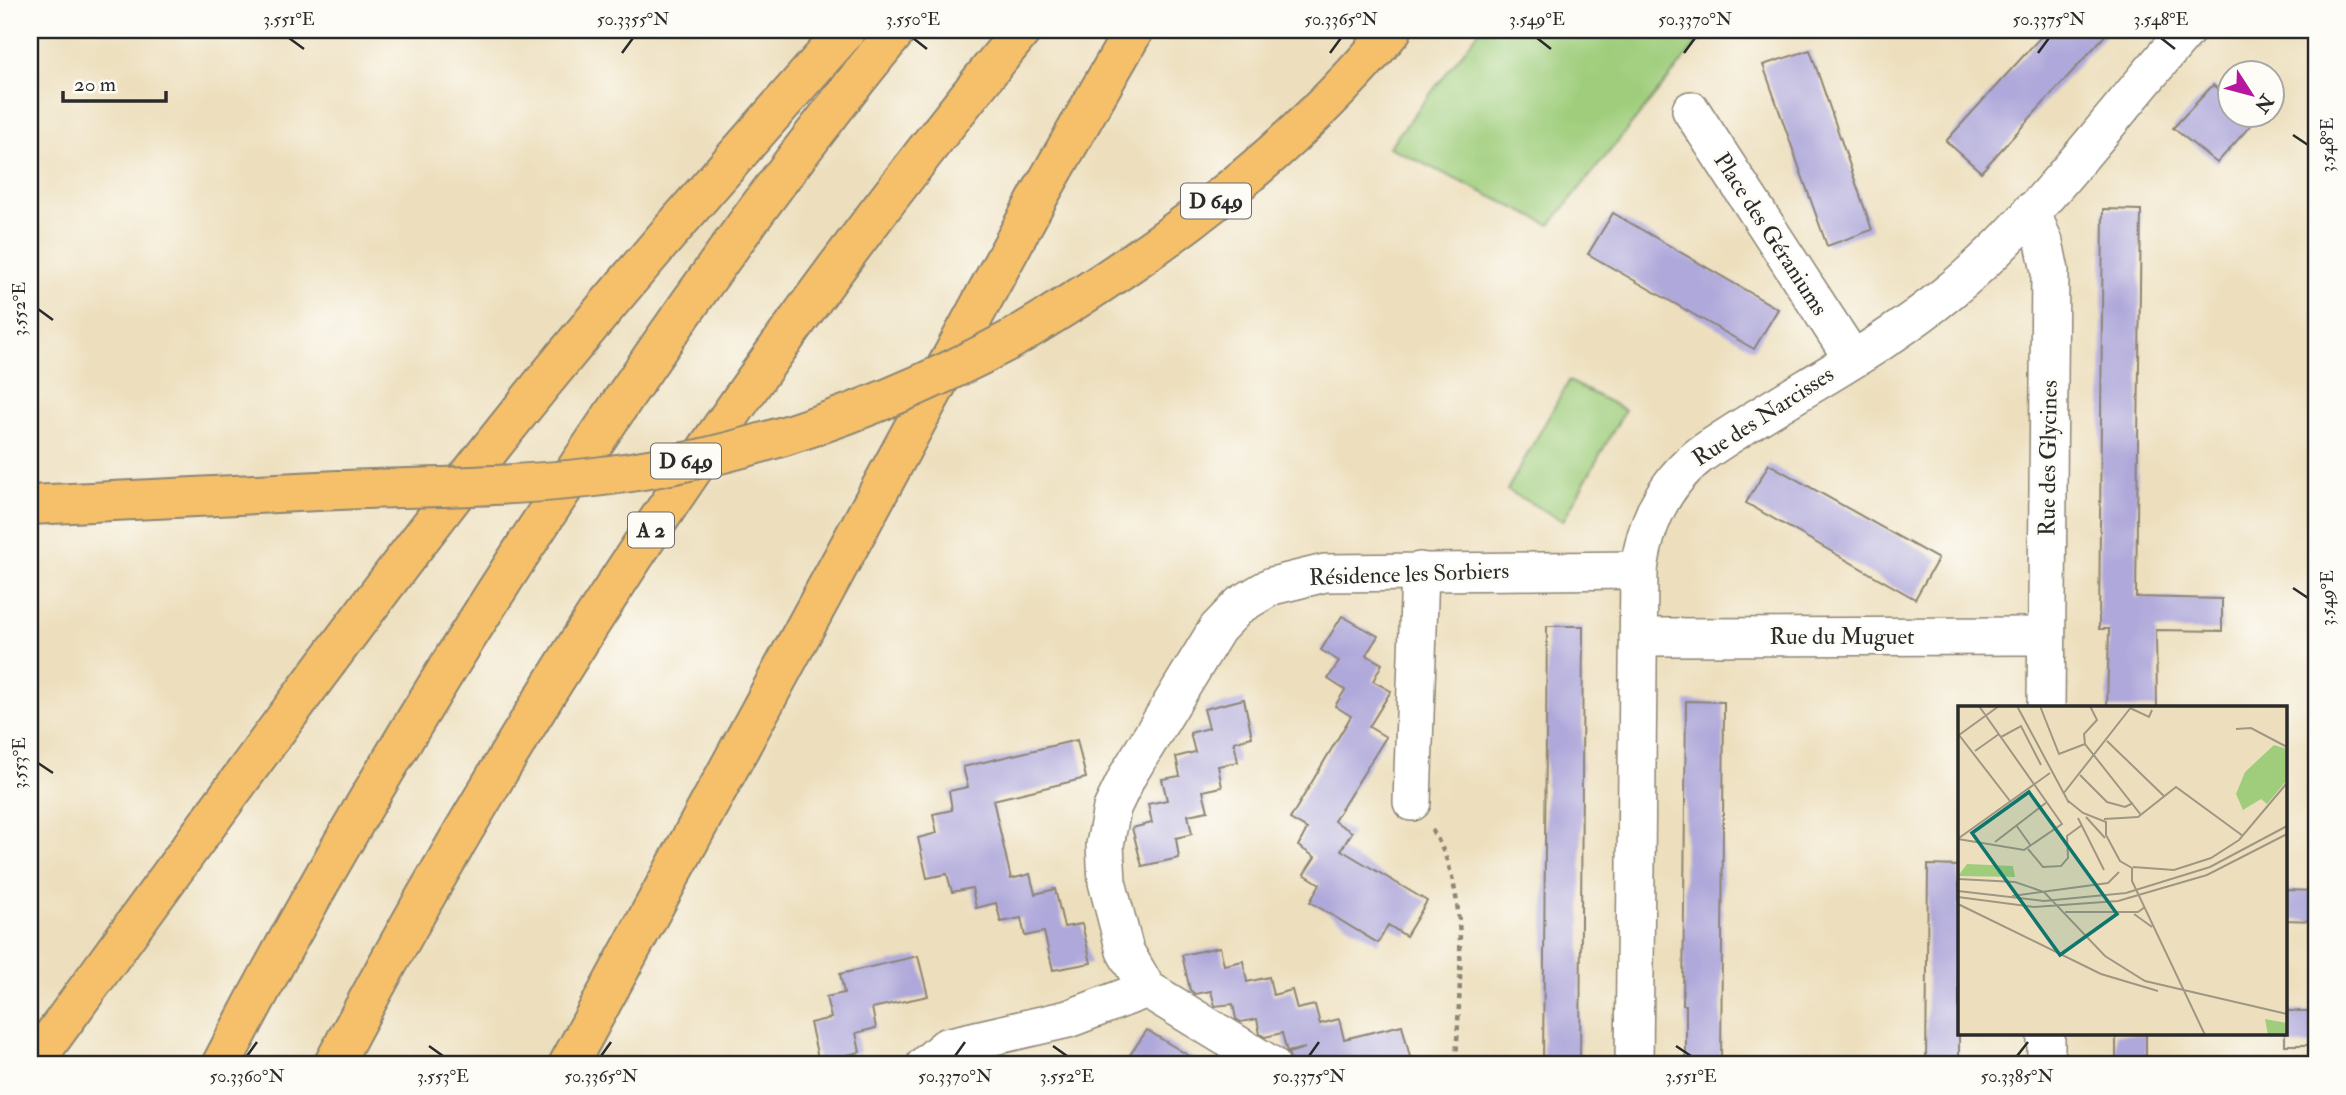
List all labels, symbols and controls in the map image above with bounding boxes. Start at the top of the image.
text: 3.551°E [263,8,315,31]
text: 50.3355°N [597,8,669,31]
text: 3.550°E [886,8,940,31]
text: 50.3365°N [1304,8,1378,31]
text: 3.549°E [1509,8,1565,31]
text: 50.3370°N [1658,8,1732,31]
text: 50.3375°N [2013,8,2085,31]
text: 3.548°E [2133,8,2189,31]
scale bar [63,60,166,104]
north arrow [2216,60,2286,130]
text: 20 m [74,71,116,98]
text: N [2249,89,2279,118]
text: 3.548°E [2316,117,2339,173]
street label: Place des Géraniums [1707,147,1835,321]
road number: D 649 [1181,184,1251,218]
text: 3.552°E [8,282,31,336]
street label: Rue des Narcisses [1687,359,1839,473]
street label: Rue des Glycines [2032,380,2064,536]
road number: D 649 [651,444,721,478]
road number: A 2 [628,512,674,548]
street label: Résidence les Sorbiers [1308,556,1510,592]
text: 3.549°E [2316,570,2339,626]
street label: Rue du Muguet [1770,622,1914,651]
inset map [1958,706,2286,1036]
text: 3.553°E [8,737,31,789]
text: 50.3360°N [209,1065,285,1088]
text: 3.553°E [417,1065,469,1088]
text: 50.3365°N [564,1065,638,1088]
text: 50.3370°N [918,1065,992,1088]
text: 3.552°E [1040,1065,1094,1088]
text: 50.3375°N [1273,1065,1345,1088]
text: 3.551°E [1665,1065,1717,1088]
text: 50.3385°N [1980,1065,2054,1088]

